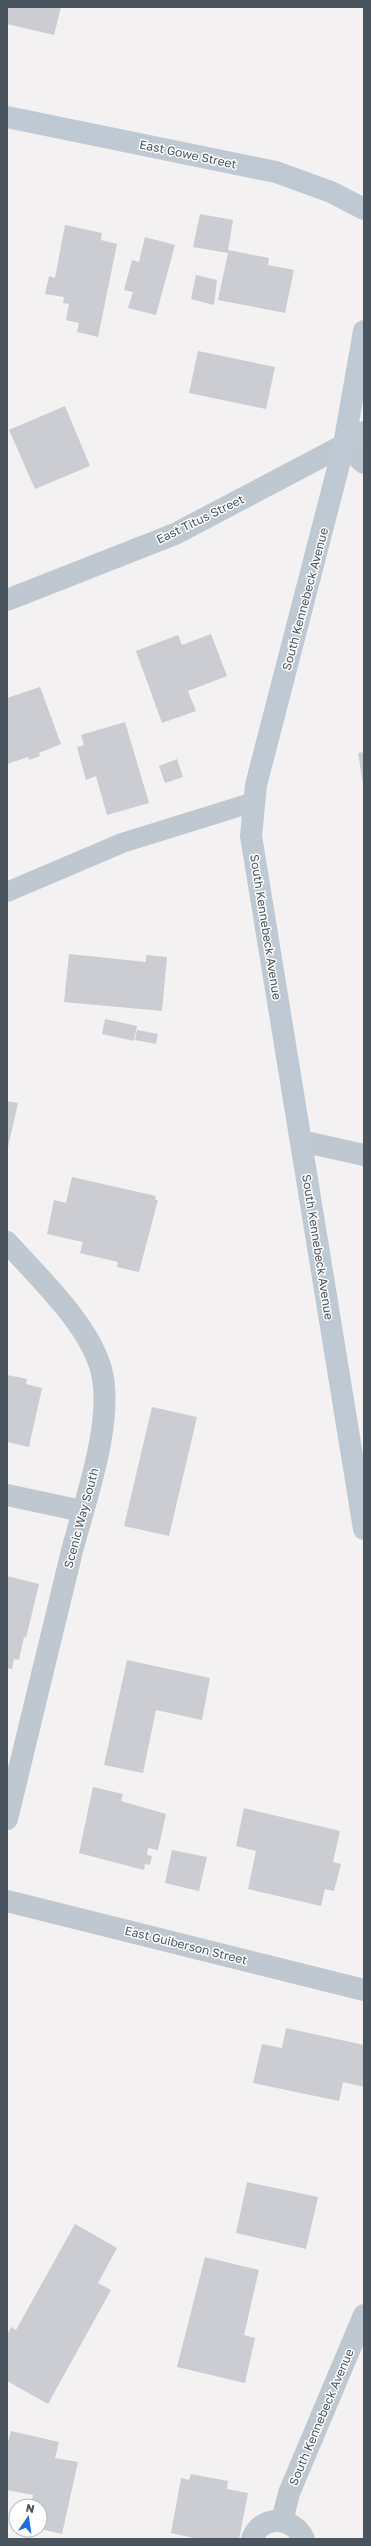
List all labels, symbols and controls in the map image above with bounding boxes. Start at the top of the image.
street label: East Gowe Street [138,136,238,172]
street label: East Titus Street [154,491,246,547]
street label: South Kennebeck Avenue [279,526,331,672]
street label: South Kennebeck Avenue [247,853,285,1001]
street label: South Kennebeck Avenue [299,1173,337,1321]
street label: Scenic Way South [60,1466,102,1570]
street label: East Guiberson Street [123,1923,249,1968]
street label: South Kennebeck Avenue [285,2346,357,2488]
north arrow [8,2498,48,2538]
text: N [25,2500,36,2515]

